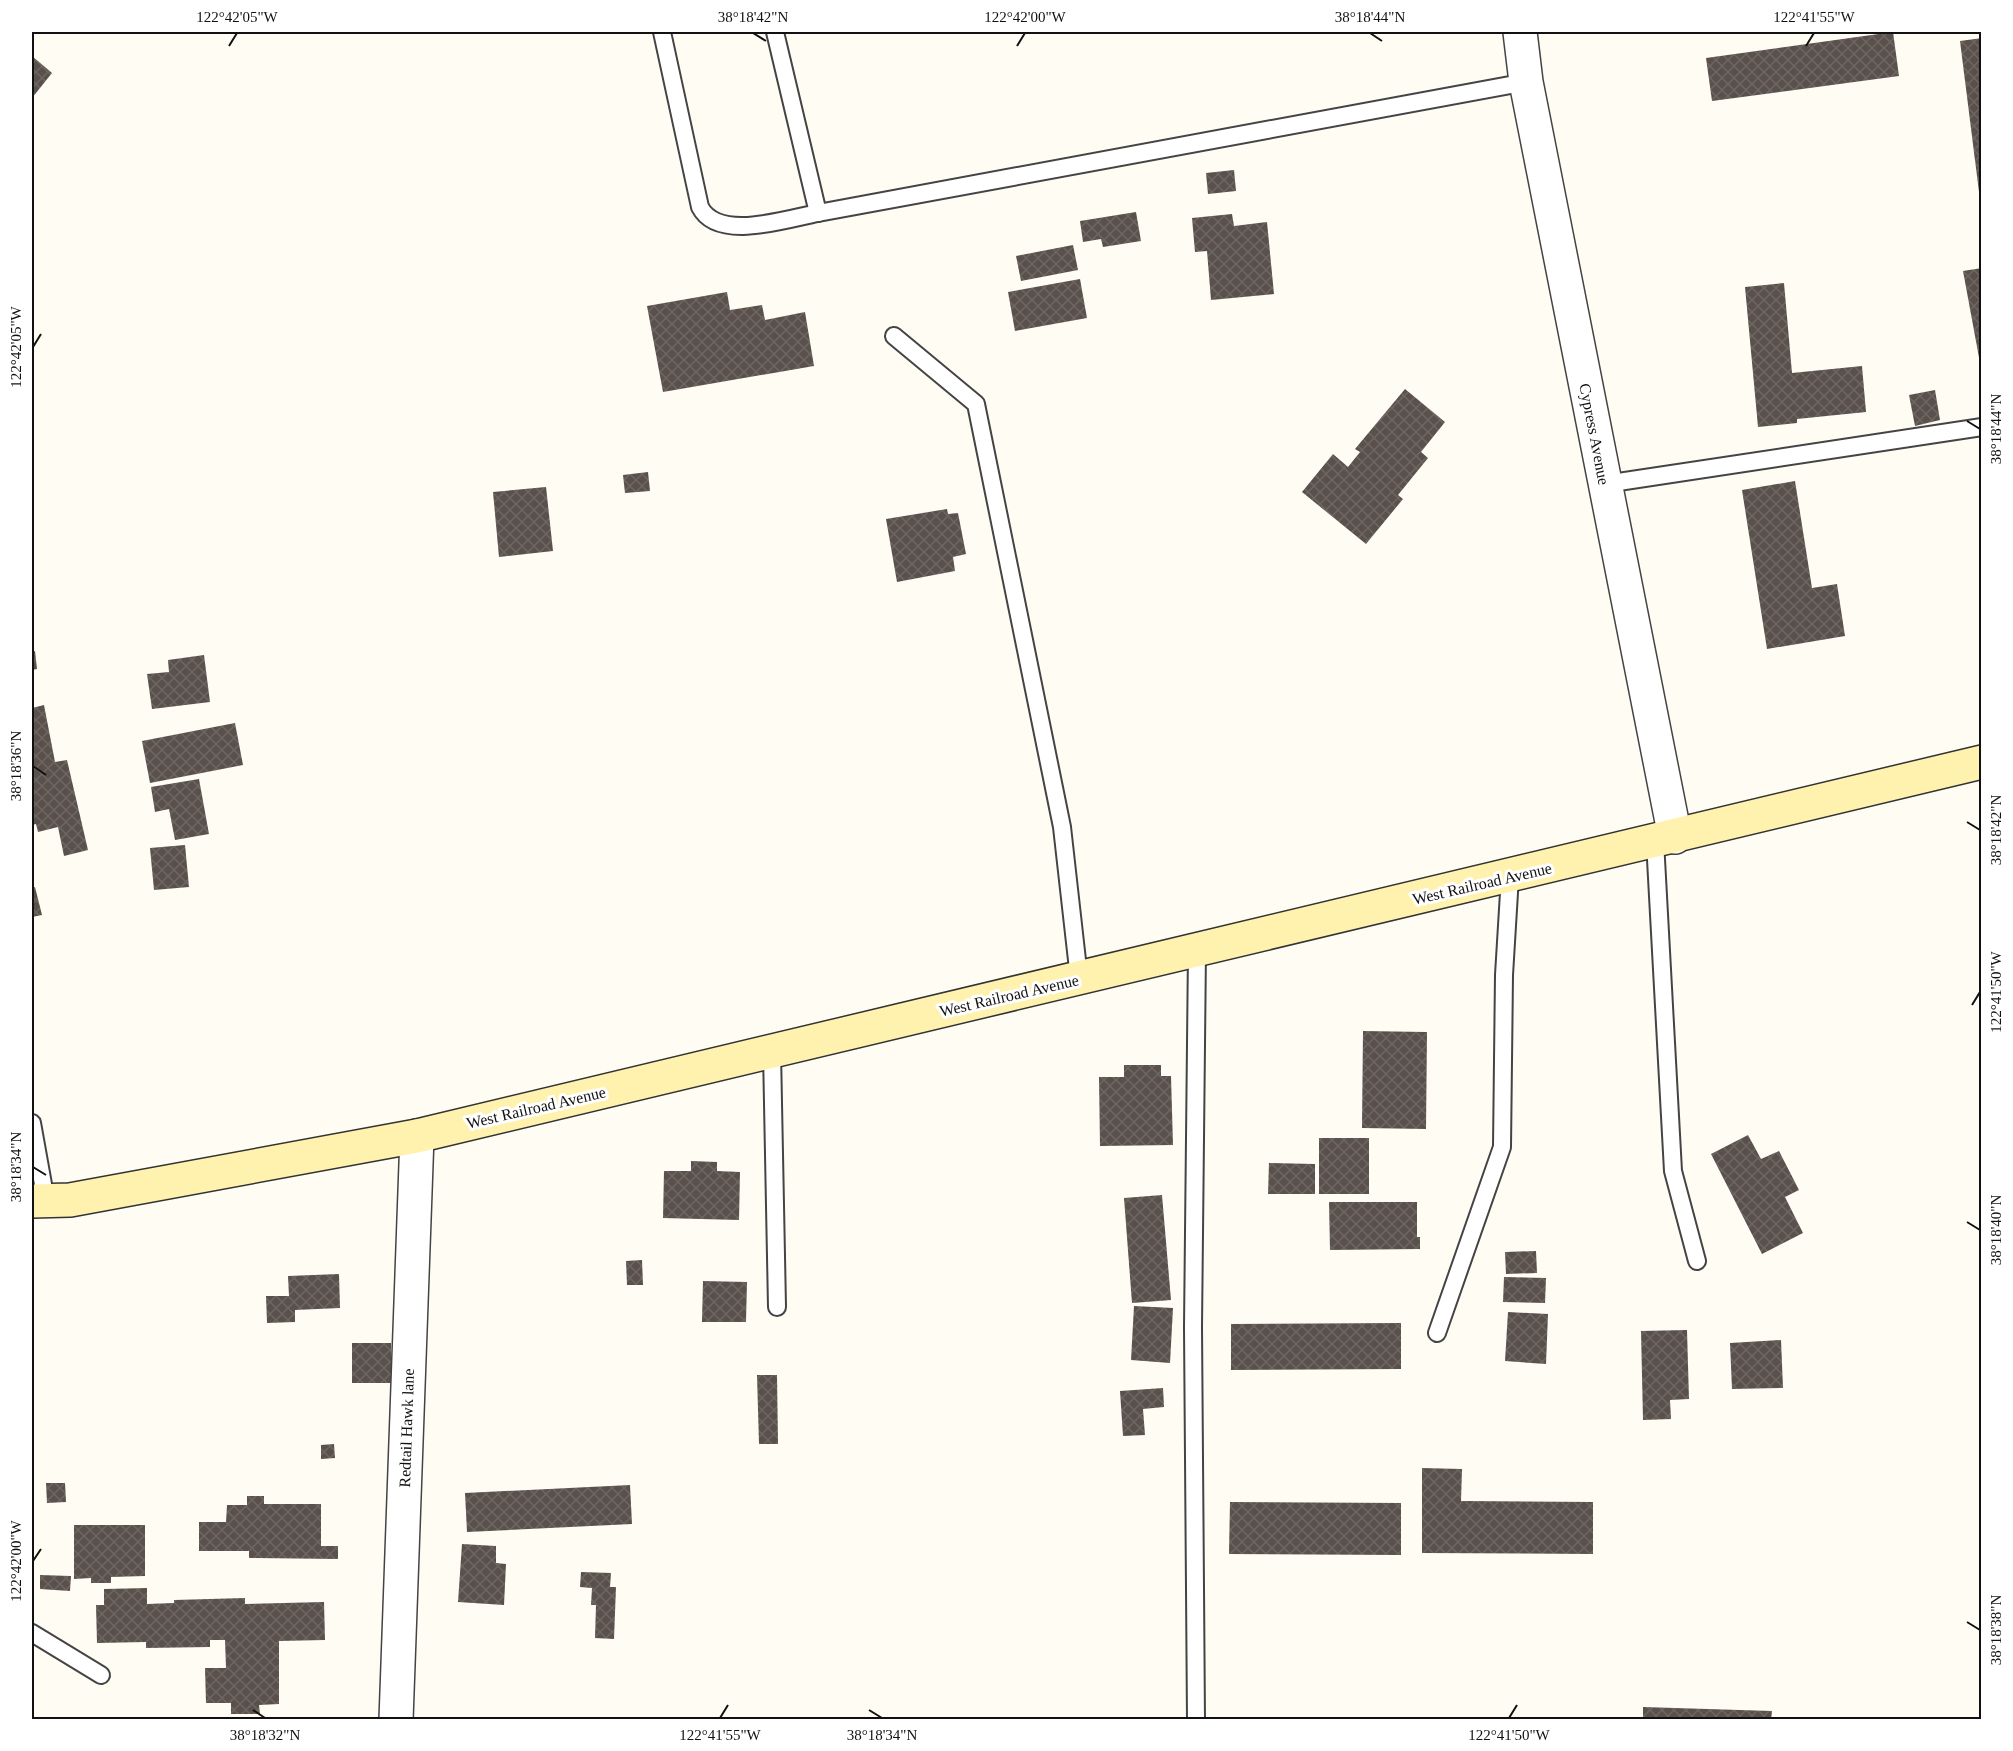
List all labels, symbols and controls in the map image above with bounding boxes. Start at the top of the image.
text: 122°42'05"W [196,9,279,25]
text: 38°18'42"N [718,9,788,25]
text: 122°42'00"W [984,9,1067,25]
text: 38°18'44"N [1335,9,1405,25]
text: 122°41'55"W [1773,9,1856,25]
text: 122°42'05"W [8,305,24,388]
street label: Cypress Avenue [1575,382,1613,487]
text: 38°18'44"N [1988,394,2004,464]
text: 38°18'36"N [8,731,24,801]
text: 38°18'42"N [1988,795,2004,865]
street label: West Railroad Avenue [1411,859,1553,908]
text: 122°41'50"W [1988,950,2004,1033]
street label: West Railroad Avenue [938,971,1080,1020]
street label: West Railroad Avenue [465,1083,607,1132]
text: 38°18'34"N [8,1132,24,1202]
text: 38°18'40"N [1988,1195,2004,1265]
street label: Redtail Hawk lane [396,1368,417,1488]
text: 122°42'00"W [8,1519,24,1602]
text: 38°18'38"N [1988,1595,2004,1665]
text: 38°18'32"N [230,1727,300,1743]
text: 122°41'55"W [679,1727,762,1743]
text: 38°18'34"N [847,1727,917,1743]
text: 122°41'50"W [1468,1727,1551,1743]

